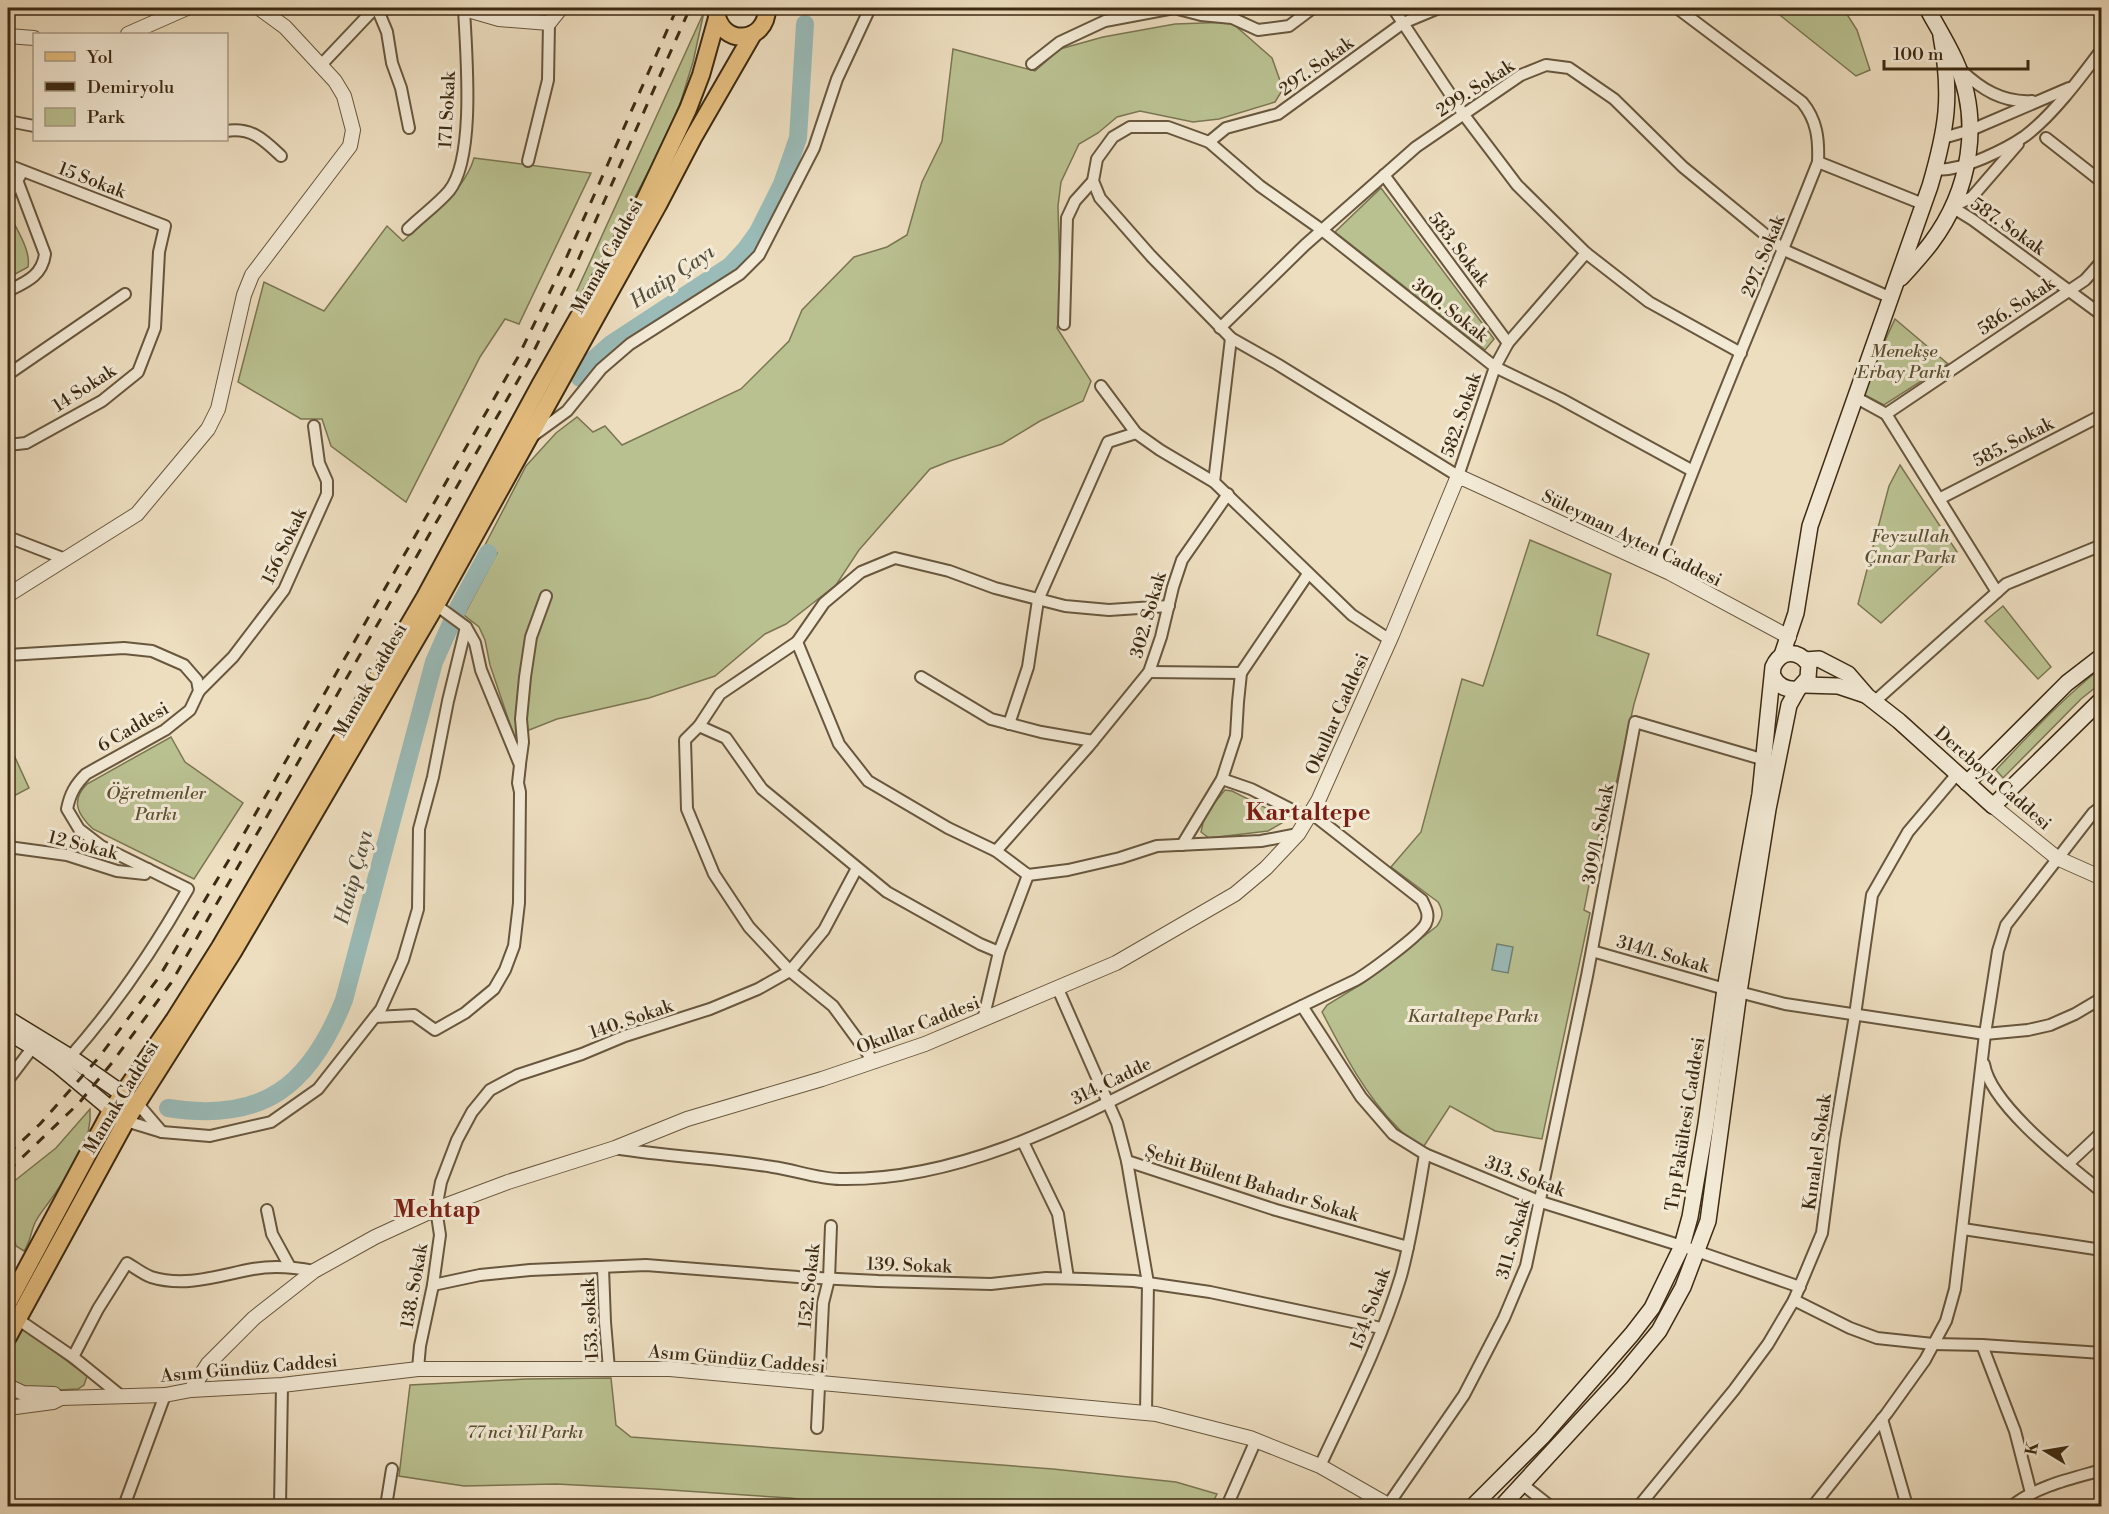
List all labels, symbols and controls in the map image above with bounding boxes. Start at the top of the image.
street label: 297. Sokak [1275,31,1359,101]
legend [33,33,228,141]
scale bar [1884,33,2028,71]
text: 100 m [1893,43,1944,66]
text: Yol [86,46,114,69]
street label: 299. Sokak [1432,54,1520,122]
street label: 171 Sokak [434,69,461,149]
text: Demiryolu [87,76,175,99]
text: Park [87,106,126,129]
street label: 15 Sokak [55,157,130,204]
street label: 587. Sokak [1966,192,2051,261]
street label: Mamak Caddesi [566,195,649,318]
street label: 583. Sokak [1423,207,1495,292]
street label: 297. Sokak [1737,210,1791,301]
water label: Hatip Çayı [625,239,721,315]
street label: 586. Sokak [1973,271,2061,341]
street label: 300. Sokak [1407,273,1494,348]
park label: Menekşe Erbay Parkı [1856,340,1951,384]
street label: 14 Sokak [48,359,121,417]
street label: 582. Sokak [1436,368,1487,460]
street label: 585. Sokak [1969,412,2059,473]
street label: Süleyman Ayten Caddesi [1538,485,1726,592]
street label: 156 Sokak [257,503,313,588]
park label: Feyzullah Çınar Parkı [1864,525,1956,569]
street label: 302. Sokak [1125,568,1172,661]
street label: Mamak Caddesi [329,619,412,741]
street label: Okullar Caddesi [1300,650,1374,778]
street label: 6 Caddesi [93,697,173,758]
street label: Dereboyu Caddesi [1930,721,2056,835]
street label: 309/1. Sokak [1578,781,1620,886]
park label: Öğretmenler Parkı [106,782,206,826]
district label: Kartaltepe [1245,798,1371,828]
street label: 12 Sokak [46,826,122,866]
water label: Hatip Çayı [330,827,379,928]
street label: 314/1. Sokak [1614,930,1713,979]
street label: Okullar Caddesi [853,991,983,1060]
street label: 140. Sokak [587,994,677,1044]
park label: Kartaltepe Parkı [1407,1005,1539,1028]
street label: Tıp Fakültesi Caddesi [1660,1035,1711,1213]
street label: Mamak Caddesi [79,1036,164,1158]
street label: 314. Cadde [1068,1052,1155,1111]
street label: Kınalıel Sokak [1798,1091,1837,1212]
street label: Şehit Bülent Bahadır Sokak [1142,1140,1363,1227]
street label: 313. Sokak [1482,1151,1570,1203]
district label: Mehtap [393,1195,481,1225]
street label: 311. Sokak [1491,1195,1536,1282]
street label: 138. Sokak [396,1240,434,1330]
street label: 152. Sokak [794,1241,826,1329]
street label: 139. Sokak [866,1253,954,1279]
street label: 154. Sokak [1345,1264,1396,1353]
street label: 153. sokak [577,1276,604,1360]
street label: Asım Gündüz Caddesi [647,1340,826,1379]
street label: Asım Gündüz Caddesi [159,1349,339,1388]
park label: 77 nci Yil Parkı [466,1421,584,1444]
north arrow [2016,1421,2076,1481]
text: K [2021,1439,2044,1457]

